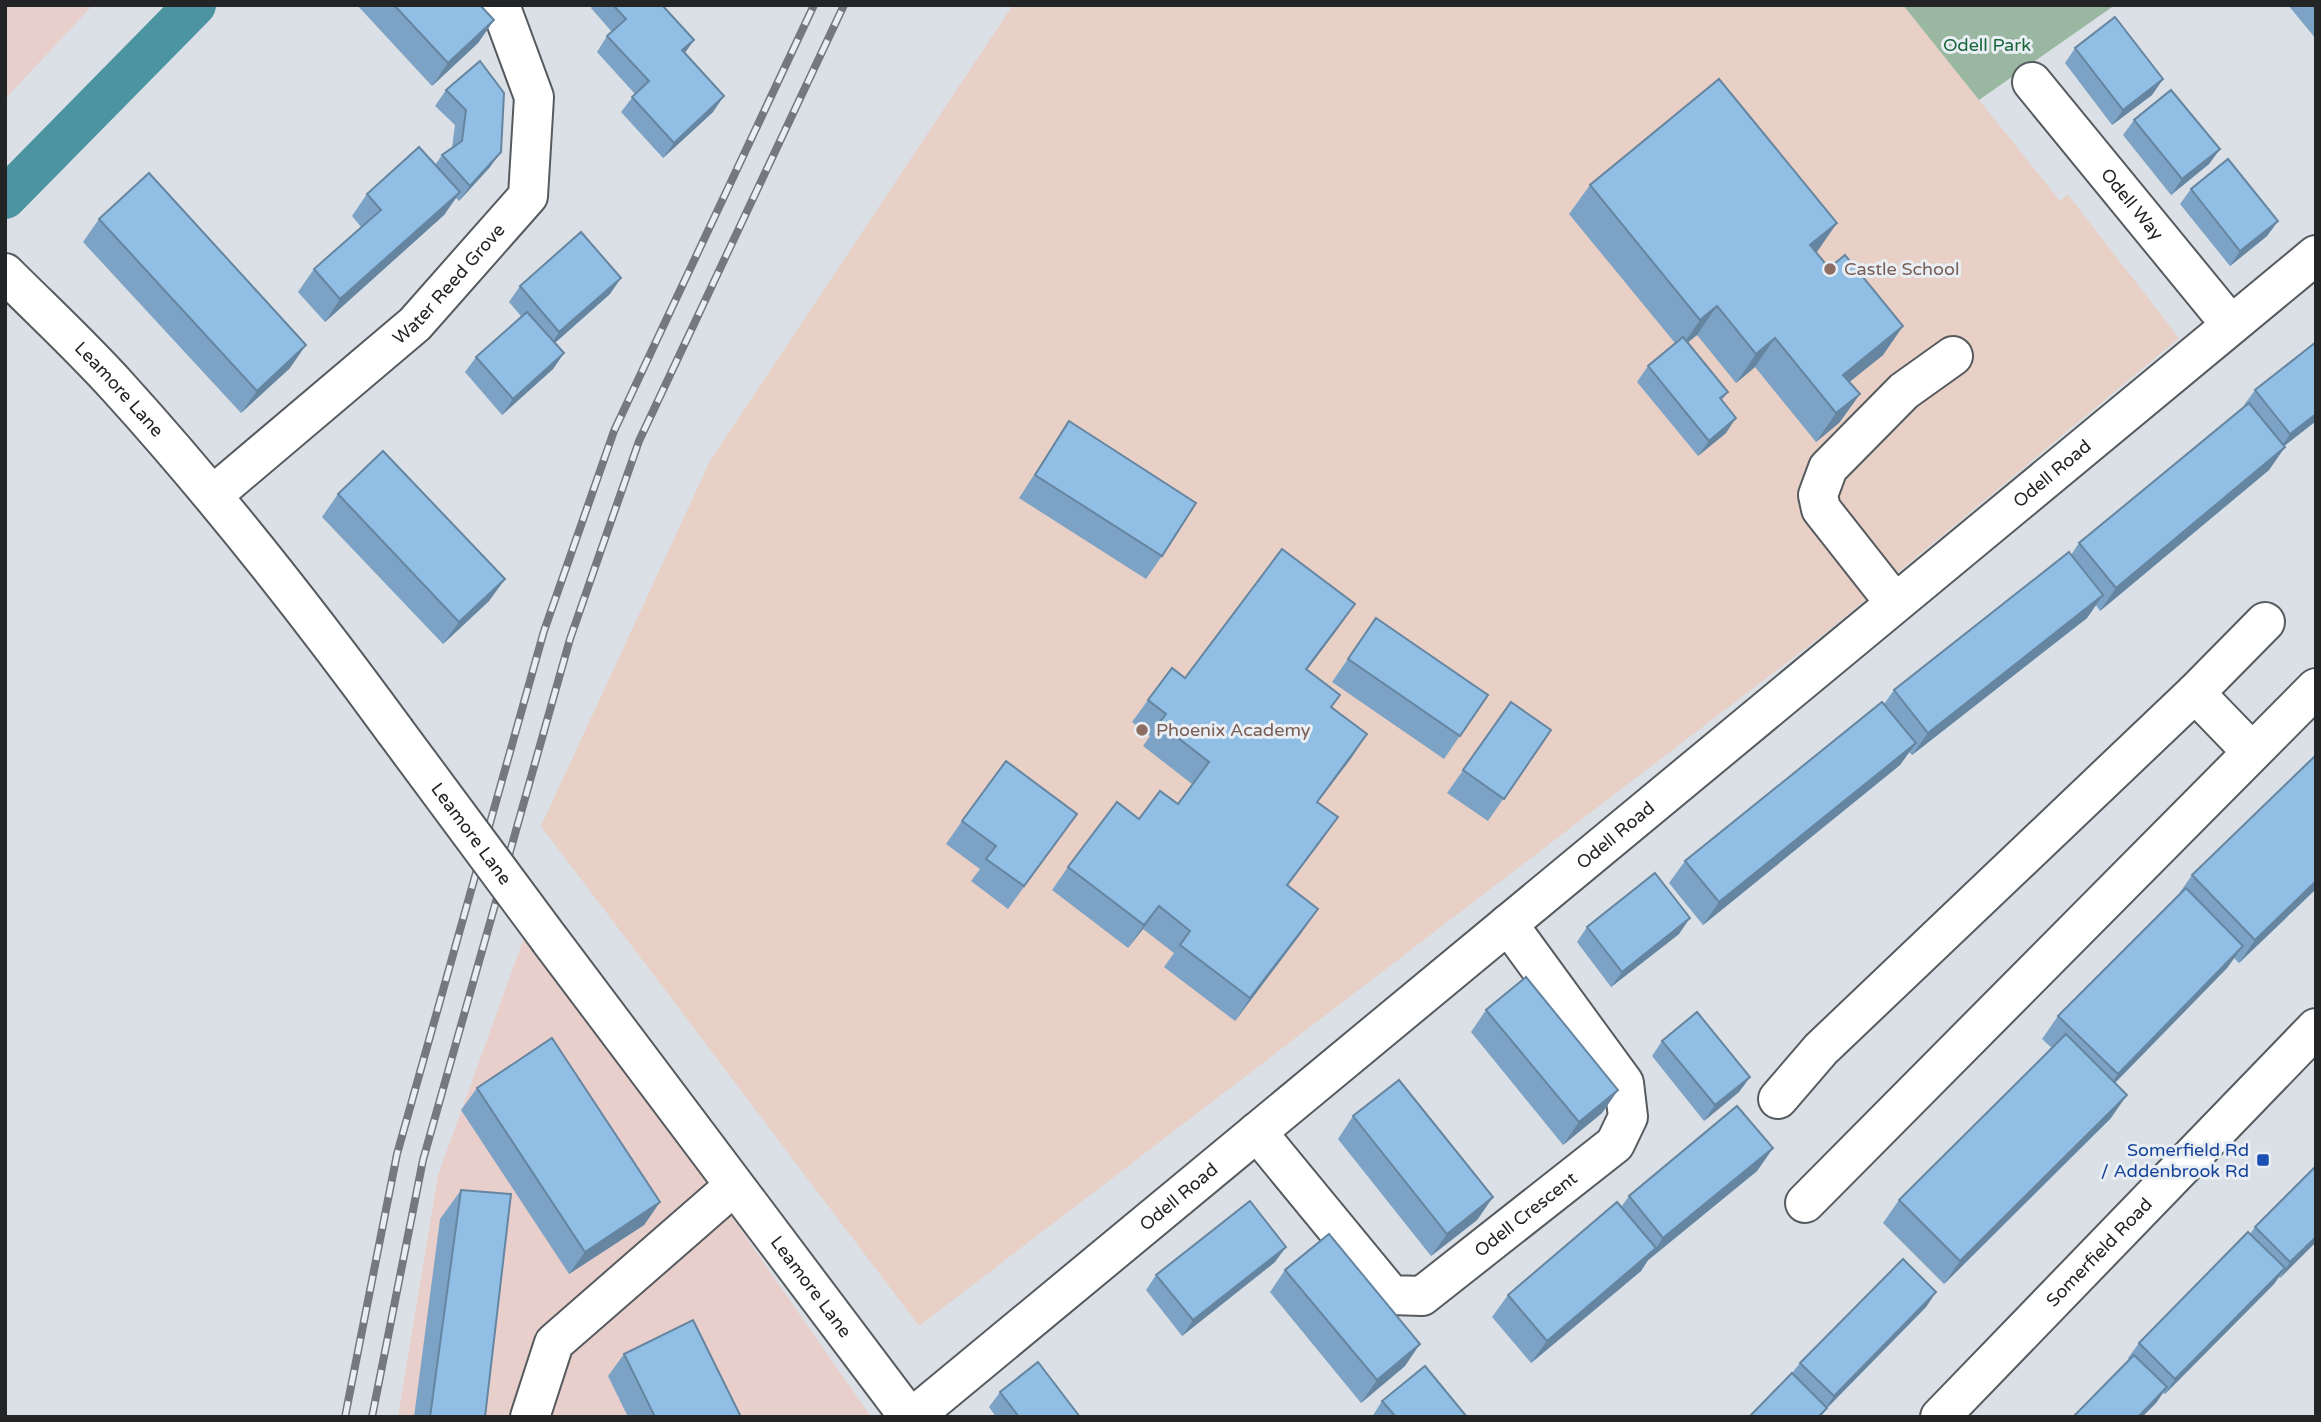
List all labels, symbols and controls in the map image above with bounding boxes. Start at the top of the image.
park label: Odell Park [1943,34,2031,56]
street label: Odell Way [2096,164,2168,245]
street label: Water Reed Grove [388,219,509,349]
place label: Castle School [1844,258,1959,280]
marker: Castle School [1822,261,1838,277]
street label: Leamore Lane [70,337,168,441]
street label: Odell Road [2009,435,2096,512]
place label: Phoenix Academy [1156,719,1311,741]
marker: Phoenix Academy [1134,722,1150,738]
street label: Leamore Lane [426,779,516,889]
street label: Odell Road [1572,797,1659,874]
place label: Somerfield Rd / Addenbrook Rd [2101,1139,2249,1182]
marker: Somerfield Rd / Addenbrook Rd [2255,1152,2271,1168]
street label: Odell Road [1135,1158,1222,1236]
street label: Odell Crescent [1470,1167,1582,1262]
street label: Somerfield Road [2041,1193,2157,1311]
street label: Leamore Lane [766,1232,856,1342]

